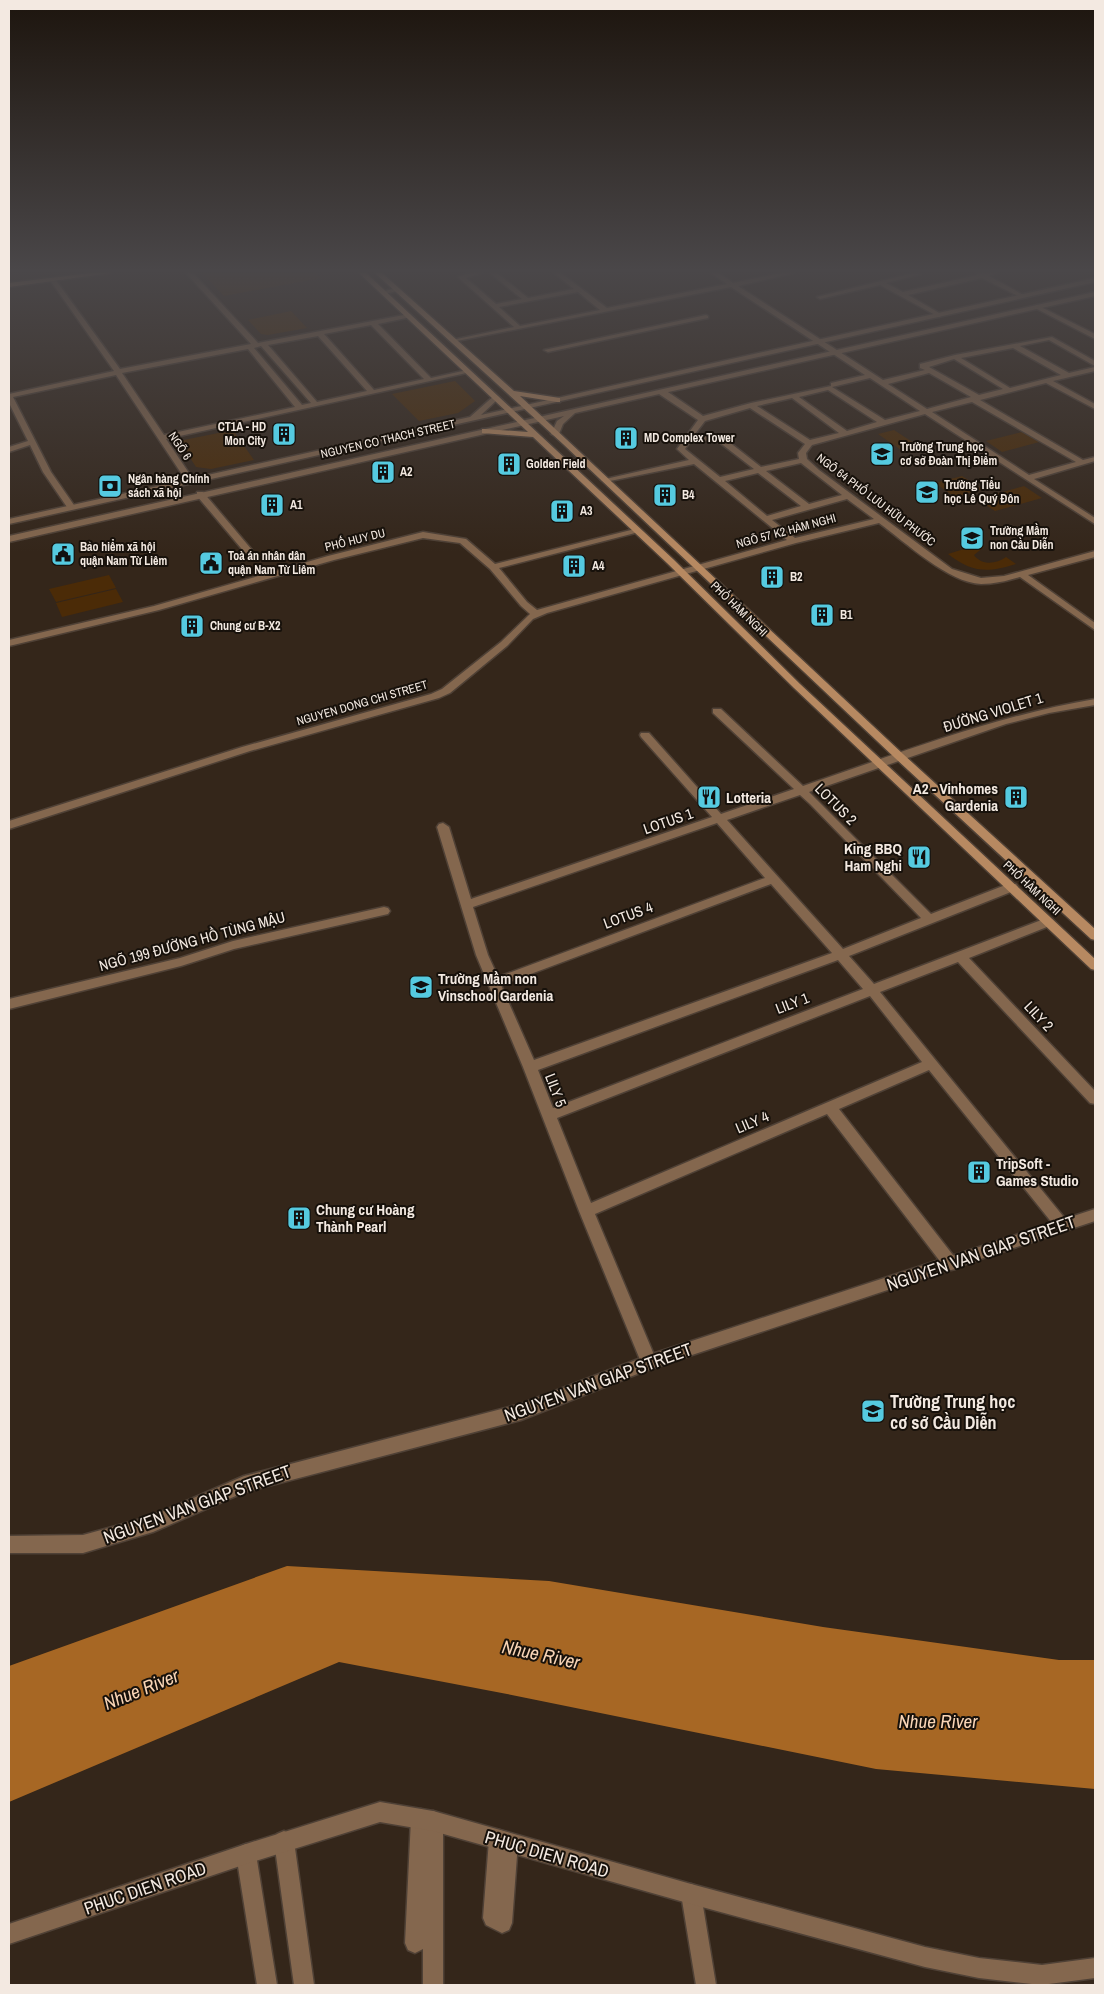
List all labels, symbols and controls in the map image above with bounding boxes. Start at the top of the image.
street label: NGUYEN CO THACH STREET [319,416,457,462]
place label: CT1A - HD Mon City [218,419,267,449]
building icon: CT1A - HD Mon City [271,421,297,447]
building icon: MD Complex Tower [613,425,639,451]
street label: NGÕ 6 [165,429,195,463]
place label: MD Complex Tower [644,430,735,446]
place label: Trường Trung học cơ sở Đoàn Thị Điểm [900,439,998,469]
school or university icon: Trường Trung học cơ sở Đoàn Thị Điểm [869,441,895,467]
street label: NGÕ 64 PHỐ LƯU HỮU PHƯỚC [813,448,940,550]
building icon: Golden Field [496,451,522,477]
place label: Golden Field [526,456,586,472]
building icon: A2 [370,459,396,485]
place label: A2 [400,464,413,480]
place label: Ngân hàng Chính sách xã hội [128,471,209,501]
bank icon: Ngân hàng Chính sách xã hội [97,473,123,499]
place label: Trường Tiểu học Lê Quý Đôn [944,477,1019,507]
school or university icon: Trường Tiểu học Lê Quý Đôn [914,479,940,505]
building icon: B4 [652,482,678,508]
place label: B4 [682,487,695,503]
building icon: A1 [259,492,285,518]
place label: A1 [290,497,303,513]
building icon: A3 [549,498,575,524]
place label: A3 [580,503,593,519]
street label: NGÕ 57 K2 HÀM NGHI [734,510,838,552]
street label: PHỐ HUY DU [323,523,387,555]
place label: Trường Mầm non Cầu Diễn [990,523,1053,553]
school or university icon: Trường Mầm non Cầu Diễn [959,525,985,551]
place label: Bảo hiểm xã hội quận Nam Từ Liêm [80,539,168,569]
public building icon: Bảo hiểm xã hội quận Nam Từ Liêm [50,541,76,567]
place label: Toà án nhân dân quận Nam Từ Liêm [228,548,316,578]
public building icon: Toà án nhân dân quận Nam Từ Liêm [198,550,224,576]
building icon: A4 [561,553,587,579]
place label: A4 [592,558,605,574]
building icon: B2 [759,564,785,590]
place label: B2 [790,569,803,585]
street label: PHỐ HÀM NGHI [707,576,772,640]
building icon: B1 [809,602,835,628]
place label: B1 [840,607,853,623]
building icon: Chung cư B-X2 [179,613,205,639]
place label: Chung cư B-X2 [210,618,281,634]
street label: NGUYEN DONG CHI STREET [295,677,429,729]
street label: ĐƯỜNG VIOLET 1 [941,687,1045,737]
street label: LOTUS 2 [810,778,862,830]
place label: A2 - Vinhomes Gardenia [913,778,998,816]
restaurant icon: Lotteria [696,784,722,810]
building icon: A2 - Vinhomes Gardenia [1003,784,1029,810]
place label: Lotteria [726,787,771,808]
street label: LOTUS 1 [640,803,696,839]
place label: King BBQ Ham Nghi [844,838,902,876]
restaurant icon: King BBQ Ham Nghi [906,844,932,870]
street label: PHỐ HÀM NGHI [1000,856,1066,919]
street label: LOTUS 4 [600,896,656,934]
street label: NGÕ 199 ĐƯỜNG HỒ TÙNG MẬU [97,906,287,976]
place label: Trường Mầm non Vinschool Gardenia [438,968,553,1006]
school or university icon: Trường Mầm non Vinschool Gardenia [408,974,434,1000]
street label: LILY 1 [772,987,812,1019]
street label: LILY 2 [1020,996,1059,1036]
street label: LILY 5 [540,1070,572,1110]
street label: LILY 4 [732,1106,772,1138]
place label: TripSoft - Games Studio [996,1153,1079,1191]
building icon: TripSoft - Games Studio [966,1159,992,1185]
place label: Chung cư Hoàng Thành Pearl [316,1199,415,1237]
building icon: Chung cư Hoàng Thành Pearl [286,1205,312,1231]
street label: NGUYEN VAN GIAP STREET [883,1209,1079,1297]
street label: NGUYEN VAN GIAP STREET [501,1336,695,1428]
place label: Trường Trung học cơ sở Cầu Diễn [890,1389,1015,1435]
school or university icon: Trường Trung học cơ sở Cầu Diễn [860,1398,886,1424]
street label: NGUYEN VAN GIAP STREET [100,1458,294,1550]
water label: Nhue River [500,1633,583,1675]
water label: Nhue River [100,1662,183,1716]
water label: Nhue River [899,1708,978,1734]
street label: PHUC DIEN ROAD [482,1824,612,1884]
street label: PHUC DIEN ROAD [80,1855,210,1921]

